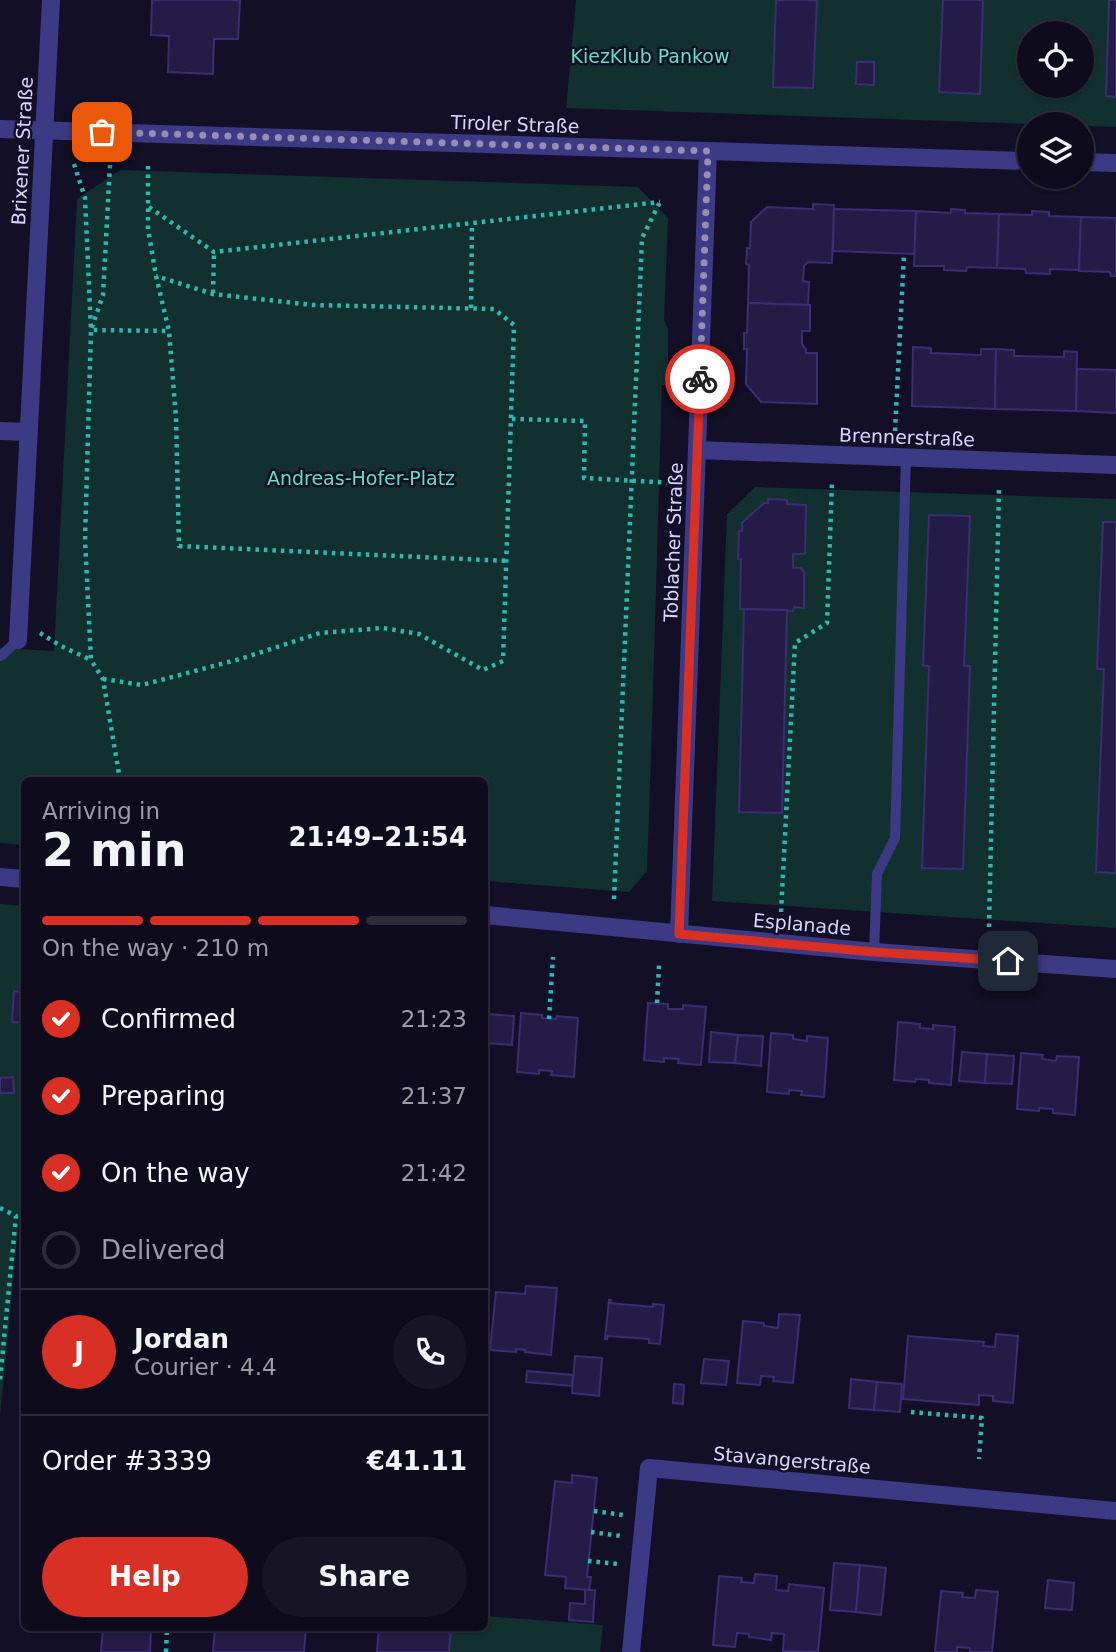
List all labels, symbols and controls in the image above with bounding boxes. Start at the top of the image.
map controls [1017,21,1094,189]
button: locate [1017,21,1094,98]
park label: KiezKlub Pankow [570,45,730,67]
street label: Brixener Straße [7,76,37,226]
pin [72,102,132,162]
street label: Tiroler Straße [449,111,580,137]
button: layers [1017,112,1094,189]
icon: bag [83,113,121,151]
courier [665,344,735,414]
icon: bike [681,360,719,398]
street label: Brennerstraße [839,424,975,450]
street label: Toblacher Straße [659,462,687,623]
park label: Andreas-Hofer-Platz [267,467,455,489]
text: Arriving in [42,798,160,824]
text: 21:49–21:54 [288,822,467,852]
text: 2 min [42,823,186,877]
street label: Esplanade [752,909,852,939]
pin [978,931,1038,991]
text: On the way · 210 m [42,935,269,961]
icon: home [989,942,1027,980]
icon: check [42,1000,80,1038]
text: Confirmed [101,1004,236,1034]
text: 21:23 [401,1006,467,1032]
icon: check [42,1077,80,1115]
text: Preparing [101,1081,226,1111]
text: 21:37 [401,1083,467,1109]
icon: check [42,1154,80,1192]
text: On the way [101,1158,250,1188]
text: 21:42 [401,1160,467,1186]
text: Delivered [101,1235,225,1265]
button: phone [393,1315,467,1389]
text: Jordan [134,1324,229,1354]
text: J [74,1337,84,1367]
text: Courier · 4.4 [134,1354,277,1380]
street label: Stavangerstraße [712,1442,872,1478]
text: Order #3339 [42,1446,212,1476]
text: €41.11 [367,1446,467,1476]
button: Help [42,1537,248,1617]
button: Share [262,1537,467,1617]

